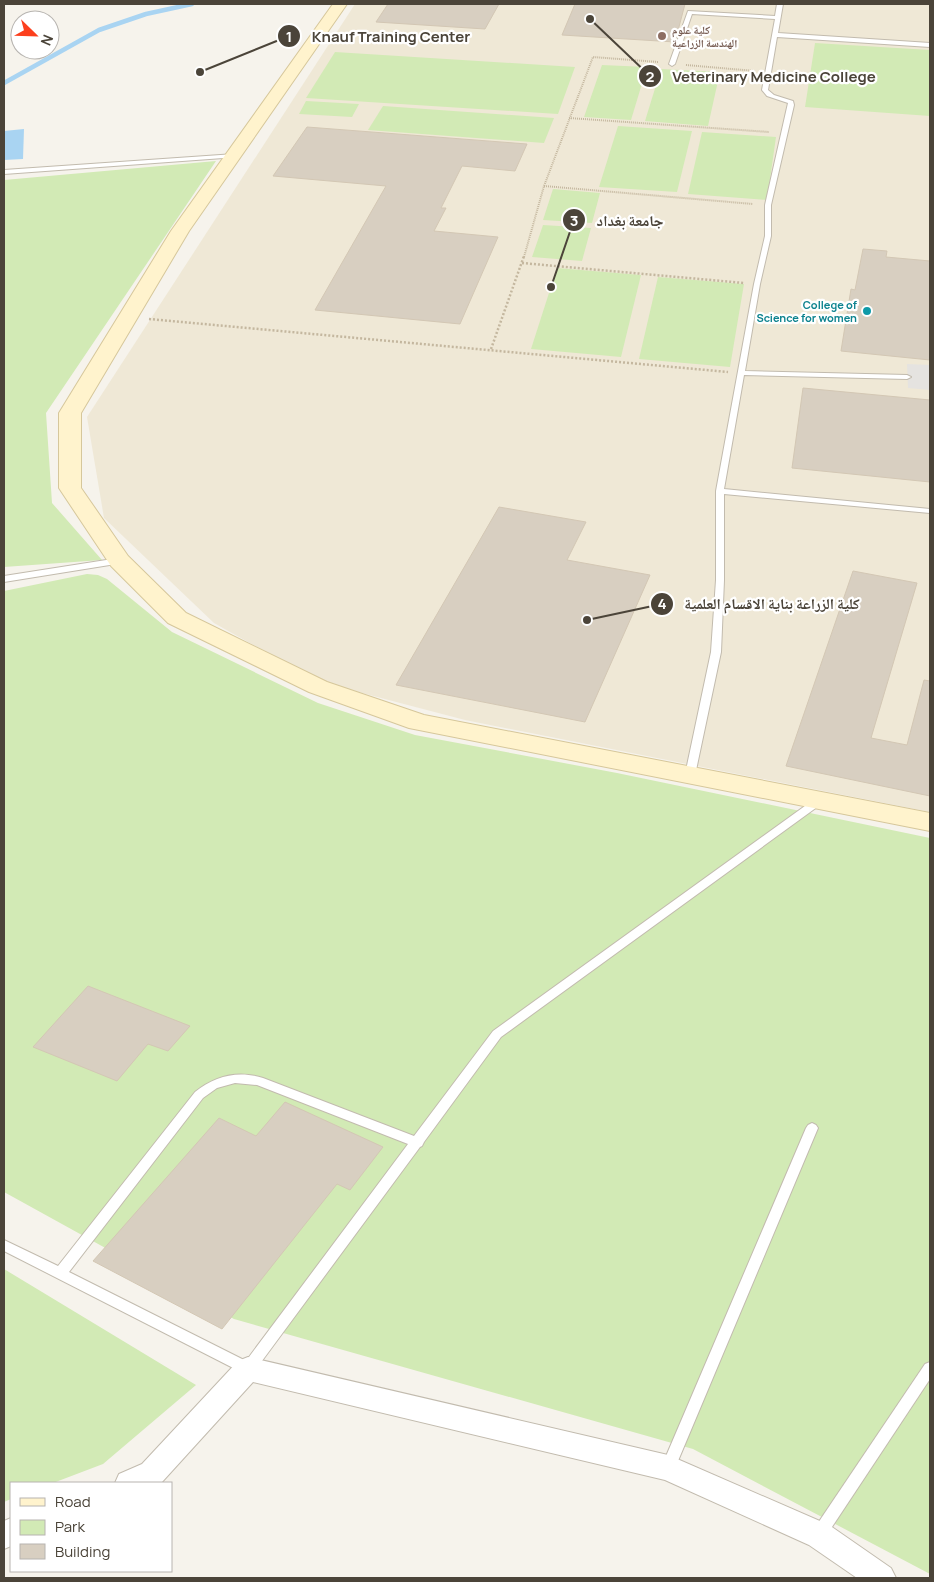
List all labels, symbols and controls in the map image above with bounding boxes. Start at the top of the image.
north arrow [10,10,60,60]
callout: Knauf Training Center [277,21,480,51]
place label: كلية علوم الهندسة الزراعية [672,22,737,50]
text: 1 [286,26,292,47]
text: Knauf Training Center [312,26,470,47]
marker: كلية علوم الهندسة الزراعية [656,30,668,42]
text: N [37,32,58,49]
callout: Veterinary Medicine College [637,61,886,91]
text: 2 [646,66,655,87]
text: Veterinary Medicine College [672,66,876,87]
callout: جامعة بغداد [562,205,673,235]
text: 3 [570,210,578,231]
text: جامعة بغداد [597,210,664,231]
place label: College of Science for women [756,297,858,325]
marker: College of Science for women [861,305,873,317]
callout: كلية الزراعة بناية الاقسام العلمية [650,589,870,619]
text: 4 [657,593,667,614]
text: كلية الزراعة بناية الاقسام العلمية [684,593,860,614]
legend [10,1482,172,1572]
text: Road [55,1491,91,1512]
text: Park [55,1516,85,1537]
text: Building [55,1541,110,1562]

